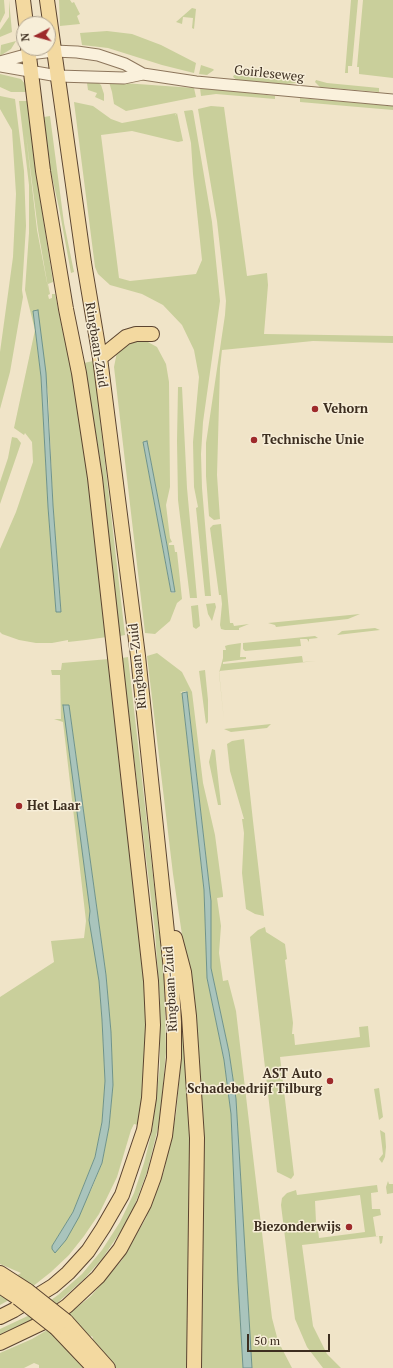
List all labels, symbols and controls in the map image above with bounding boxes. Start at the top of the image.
north arrow [16,16,56,56]
text: N [18,32,32,42]
street label: Goirleseweg [233,63,305,85]
street label: Ringbaan-Zuid [82,301,110,389]
place label: Vehorn [323,401,368,417]
marker: Vehorn [310,404,320,414]
place label: Technische Unie [262,432,364,448]
marker: Technische Unie [249,435,259,445]
street label: Ringbaan-Zuid [126,622,150,710]
place label: Het Laar [27,798,80,814]
marker: Het Laar [14,801,24,811]
street label: Ringbaan-Zuid [161,946,181,1032]
place label: AST Auto Schadebedrijf Tilburg [187,1066,322,1097]
marker: AST Auto Schadebedrijf Tilburg [325,1076,335,1086]
place label: Biezonderwijs [254,1219,341,1235]
marker: Biezonderwijs [344,1222,354,1232]
scale bar [249,1326,332,1352]
text: 50 m [254,1333,280,1348]

